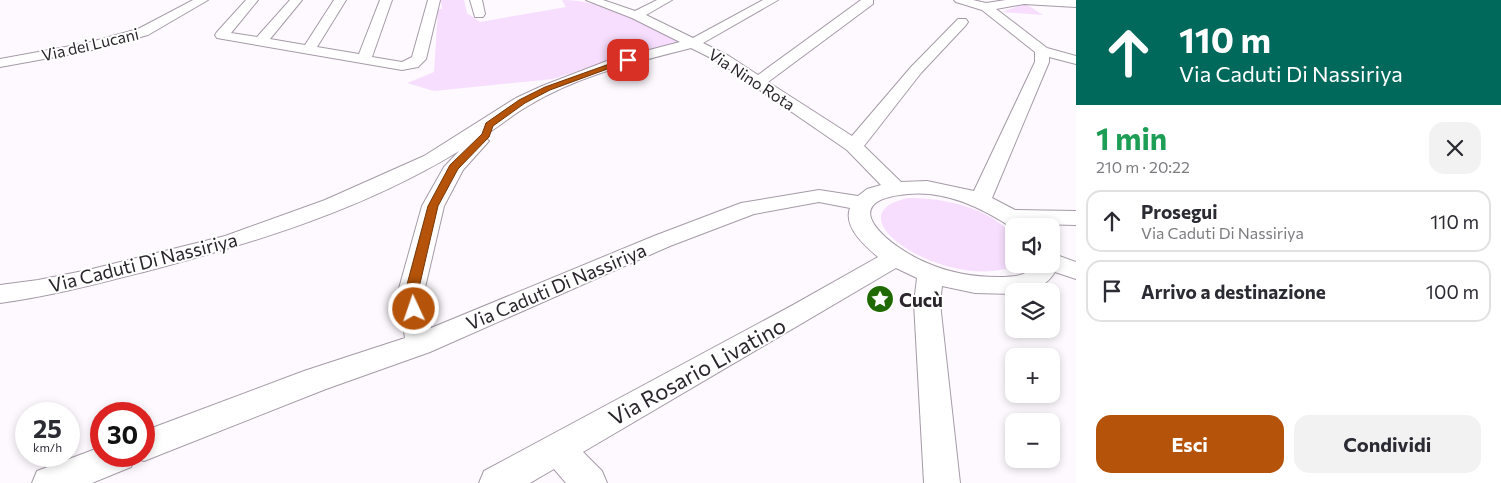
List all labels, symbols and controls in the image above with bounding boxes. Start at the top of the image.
text: 110 m [1179,17,1271,60]
icon: ahead [1096,20,1161,85]
street label: Via dei Lucani [40,24,140,64]
pin [607,39,649,81]
street label: Via Nino Rota [705,44,799,114]
icon: arrive [614,46,642,74]
text: Via Caduti Di Nassiriya [1179,60,1403,87]
text: 1 min [1096,119,1167,156]
button: close [1429,122,1481,174]
text: 210 m · 20:22 [1096,157,1190,176]
text: Prosegui [1141,200,1218,223]
icon: ahead [1098,207,1126,235]
text: 110 m [1430,210,1479,233]
map controls [1005,218,1060,468]
button: sound [1005,218,1060,273]
text: Via Caduti Di Nassiriya [1141,223,1304,242]
street label: Via Caduti Di Nassiriya [46,227,240,297]
street label: Via Caduti Di Nassiriya [463,238,649,334]
icon: arrive [1098,277,1126,305]
text: Arrivo a destinazione [1141,280,1326,303]
text: 100 m [1426,280,1479,303]
position arrow [387,282,439,334]
button: layers [1005,283,1060,338]
place icon: Cucù [865,284,895,314]
place label: Cucù [899,288,943,311]
street label: Via Rosario Livatino [604,311,790,431]
button: + [1005,348,1060,403]
speed limit sign: 30 [90,402,155,467]
text: 25 [33,413,62,443]
button: − [1005,413,1060,468]
button: Esci [1096,415,1284,473]
button: Condividi [1294,415,1481,473]
text: km/h [33,440,62,454]

